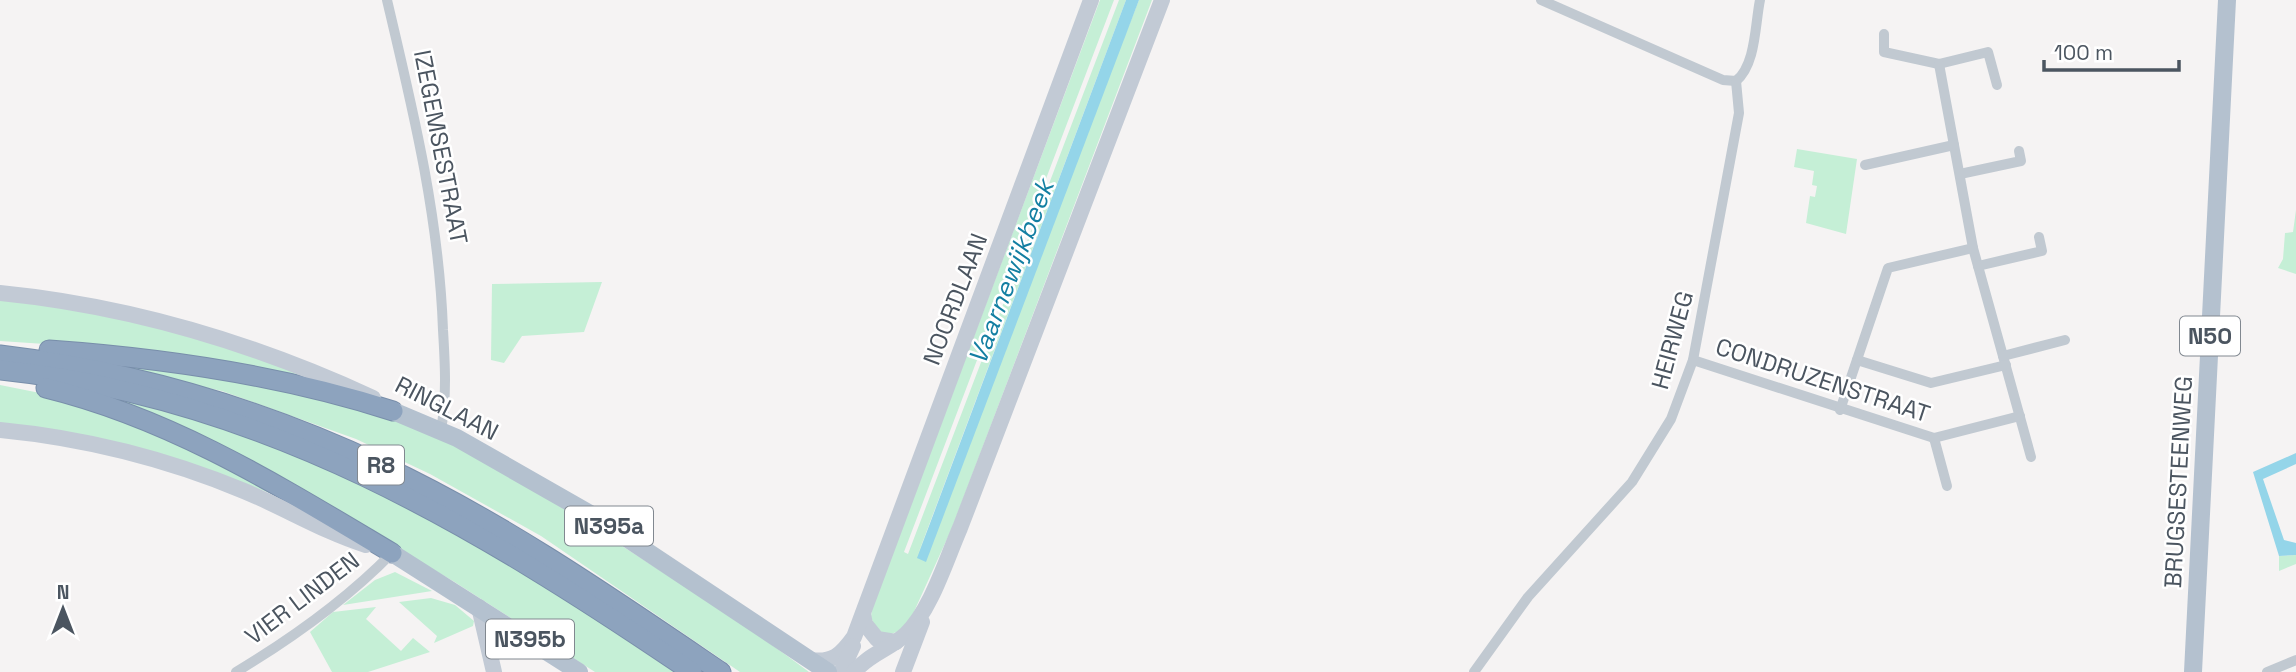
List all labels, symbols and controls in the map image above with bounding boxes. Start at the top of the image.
scale bar [2044,28,2179,72]
text: 100 m [2054,39,2113,66]
street label: IZEGEMSESTRAAT [407,47,475,247]
water label: Vaarnewijkbeek [960,172,1063,369]
street label: NOORDLAAN [916,229,994,369]
street label: HEIRWEG [1644,287,1700,393]
road number: N50 [2180,316,2240,356]
street label: CONDRUZENSTRAAT [1712,331,1934,429]
street label: RINGLAAN [390,369,504,447]
street label: BRUGSESTEENWEG [2157,375,2199,589]
road number: R8 [358,446,404,485]
road number: N395a [565,506,653,546]
street label: VIER LINDEN [238,545,366,651]
north arrow [28,574,98,644]
text: N [57,580,69,605]
road number: N395b [486,620,574,659]

